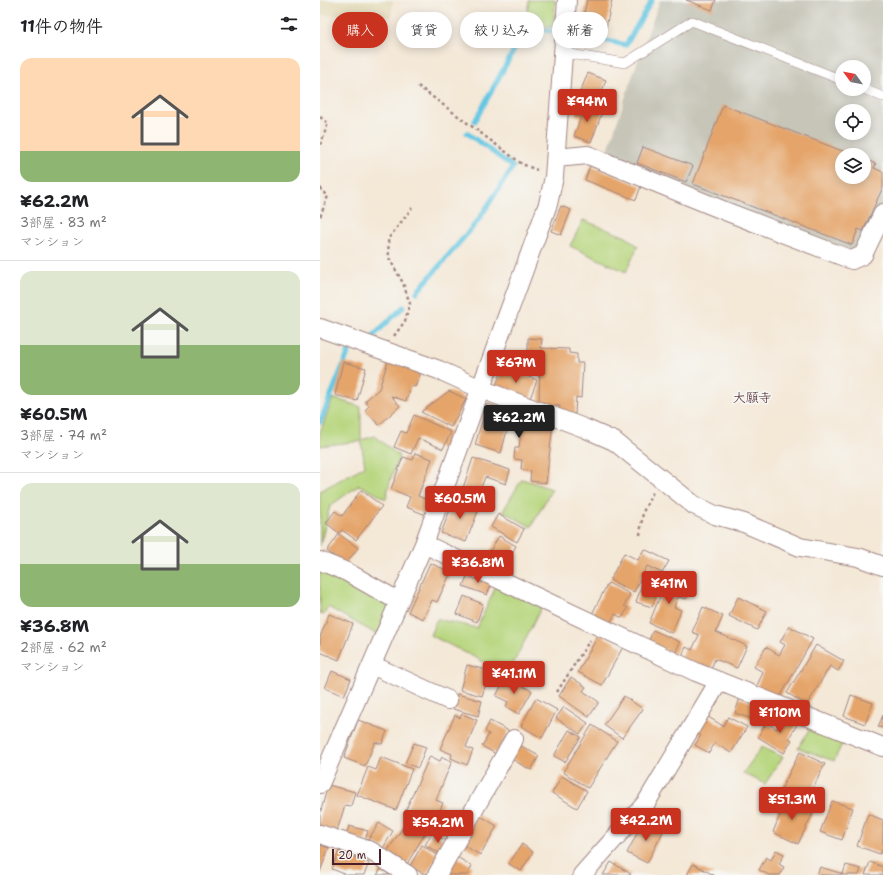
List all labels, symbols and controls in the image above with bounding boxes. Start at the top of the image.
chip: 購入 [332,12,388,48]
chip: 賃貸 [396,12,452,48]
chip: 絞り込み [460,12,544,48]
chip: 新着 [552,12,608,48]
icon: filters [278,13,300,35]
text: 11件の物件 [20,15,103,37]
north arrow [835,60,871,96]
map controls [835,60,871,184]
icon: home [124,84,196,156]
pin: ¥94M [563,89,611,123]
text: ¥94M [567,93,607,110]
button: locate [835,104,871,140]
button: layers [835,148,871,184]
text: ¥62.2M [20,190,89,212]
text: 3部屋 · 83 m² [20,214,107,231]
text: マンション [20,233,84,250]
icon: home [124,297,196,369]
pin: ¥67M [492,350,540,384]
text: ¥67M [496,354,536,371]
district label: 大願寺 [732,389,772,406]
text: ¥60.5M [20,403,88,425]
pin: ¥62.2M [486,405,552,439]
text: ¥62.2M [493,409,545,426]
text: 3部屋 · 74 m² [20,427,107,444]
text: マンション [20,446,84,463]
pin: ¥60.5M [427,486,493,520]
text: ¥60.5M [434,490,486,507]
icon: home [124,509,196,581]
pin: ¥36.8M [445,550,511,584]
text: ¥36.8M [452,554,504,571]
pin: ¥41M [645,571,693,605]
text: ¥41M [651,575,687,592]
text: ¥36.8M [20,615,89,637]
text: 2部屋 · 62 m² [20,639,107,656]
text: マンション [20,658,84,675]
pin: ¥41.1M [481,661,547,695]
text: ¥41.1M [492,665,536,682]
pin: ¥110M [752,700,808,734]
text: ¥110M [759,704,801,721]
pin: ¥51.3M [759,787,825,821]
text: ¥51.3M [768,791,816,808]
pin: ¥42.2M [613,808,679,842]
pin: ¥54.2M [405,810,471,844]
text: ¥42.2M [620,812,672,829]
text: ¥54.2M [412,814,464,831]
scale bar [332,847,381,866]
text: 20 m [338,848,366,863]

